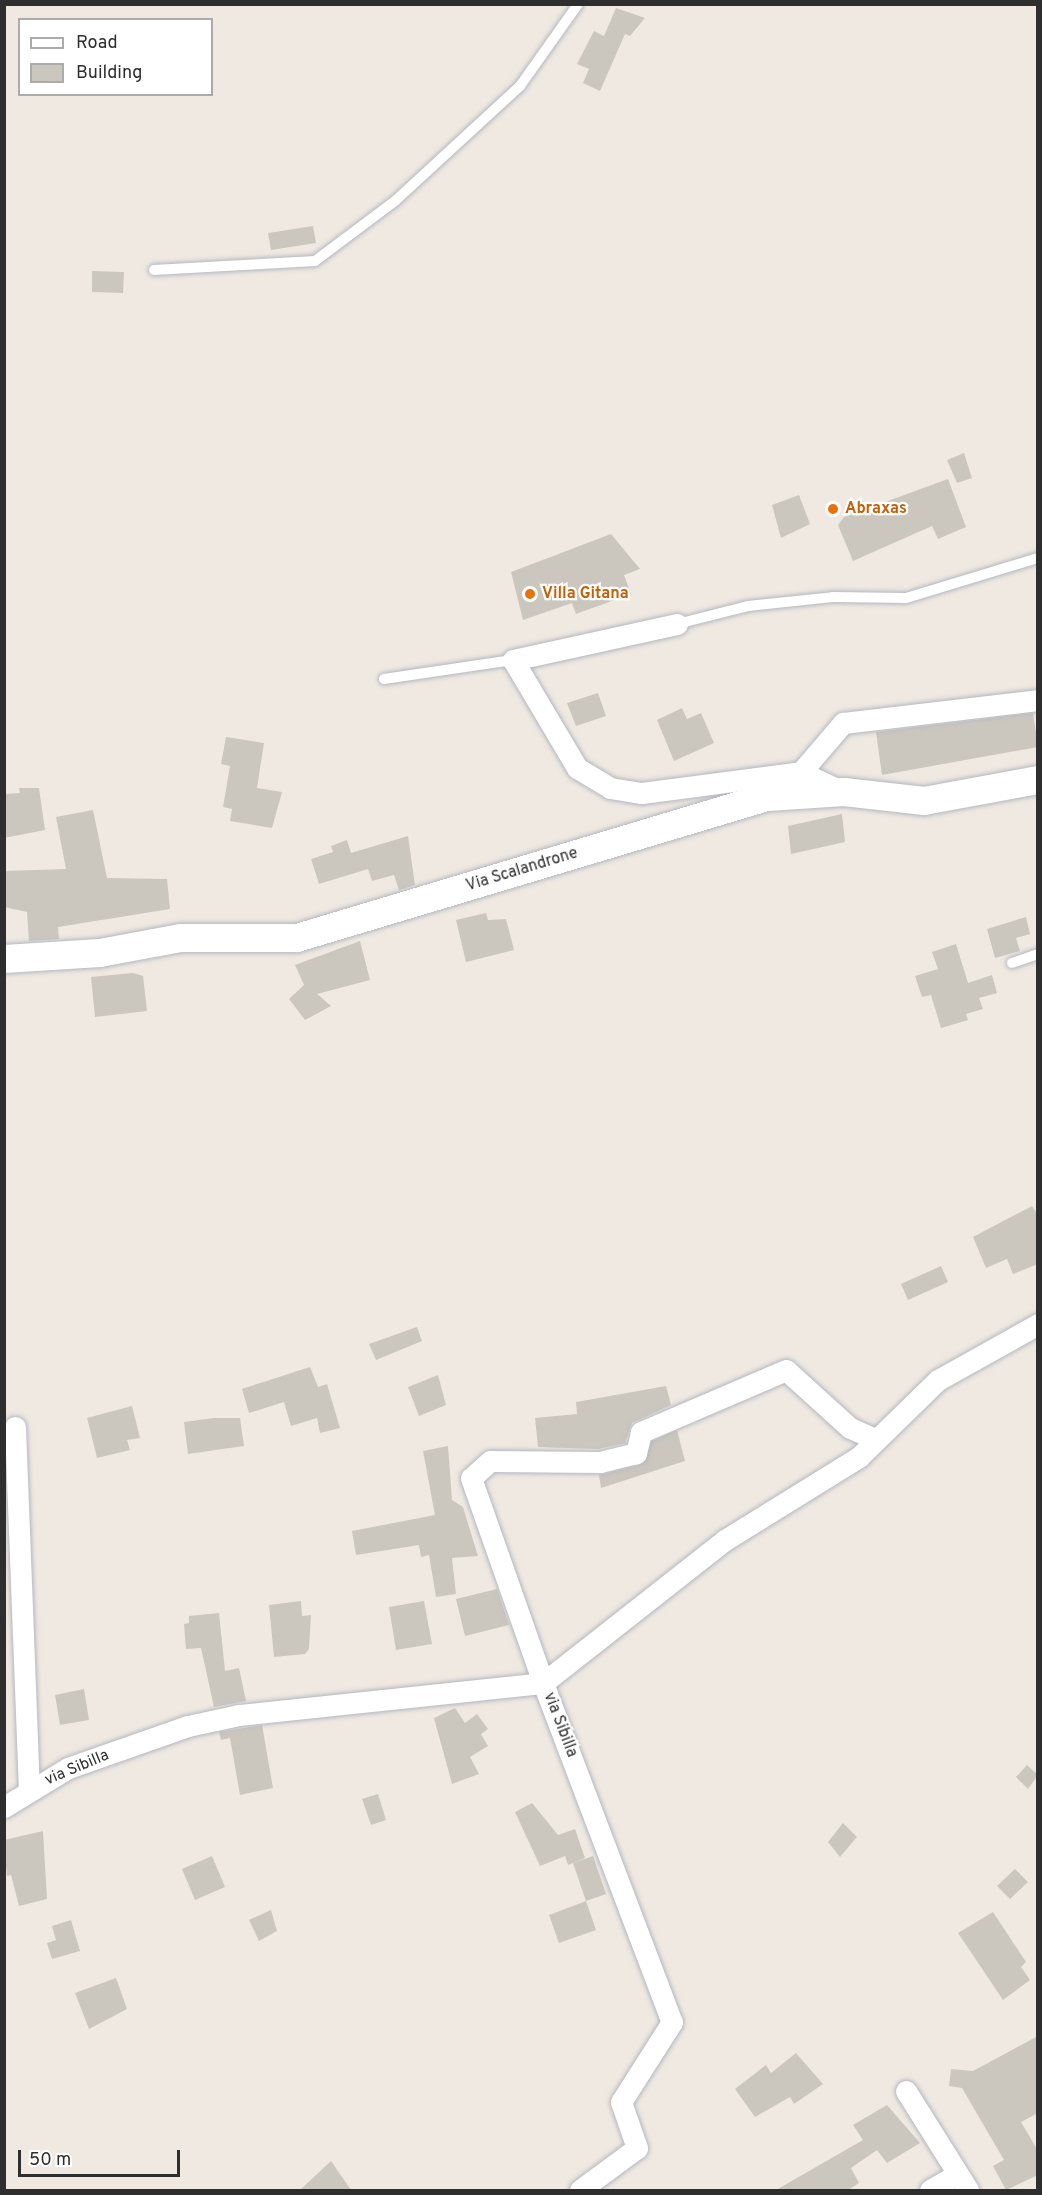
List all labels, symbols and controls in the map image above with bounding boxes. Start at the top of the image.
legend [18,18,213,96]
text: Road [76,32,118,55]
text: Building [76,62,142,85]
place label: Abraxas [845,499,907,519]
marker: Abraxas [826,502,840,516]
place label: Villa Gitana [542,584,629,604]
marker: Villa Gitana [523,587,537,601]
street label: Via Scalandrone [464,844,580,896]
street label: via Sibilla [539,1690,581,1760]
street label: via Sibilla [42,1746,112,1790]
scale bar [21,2138,183,2176]
text: 50 m [29,2149,71,2172]

